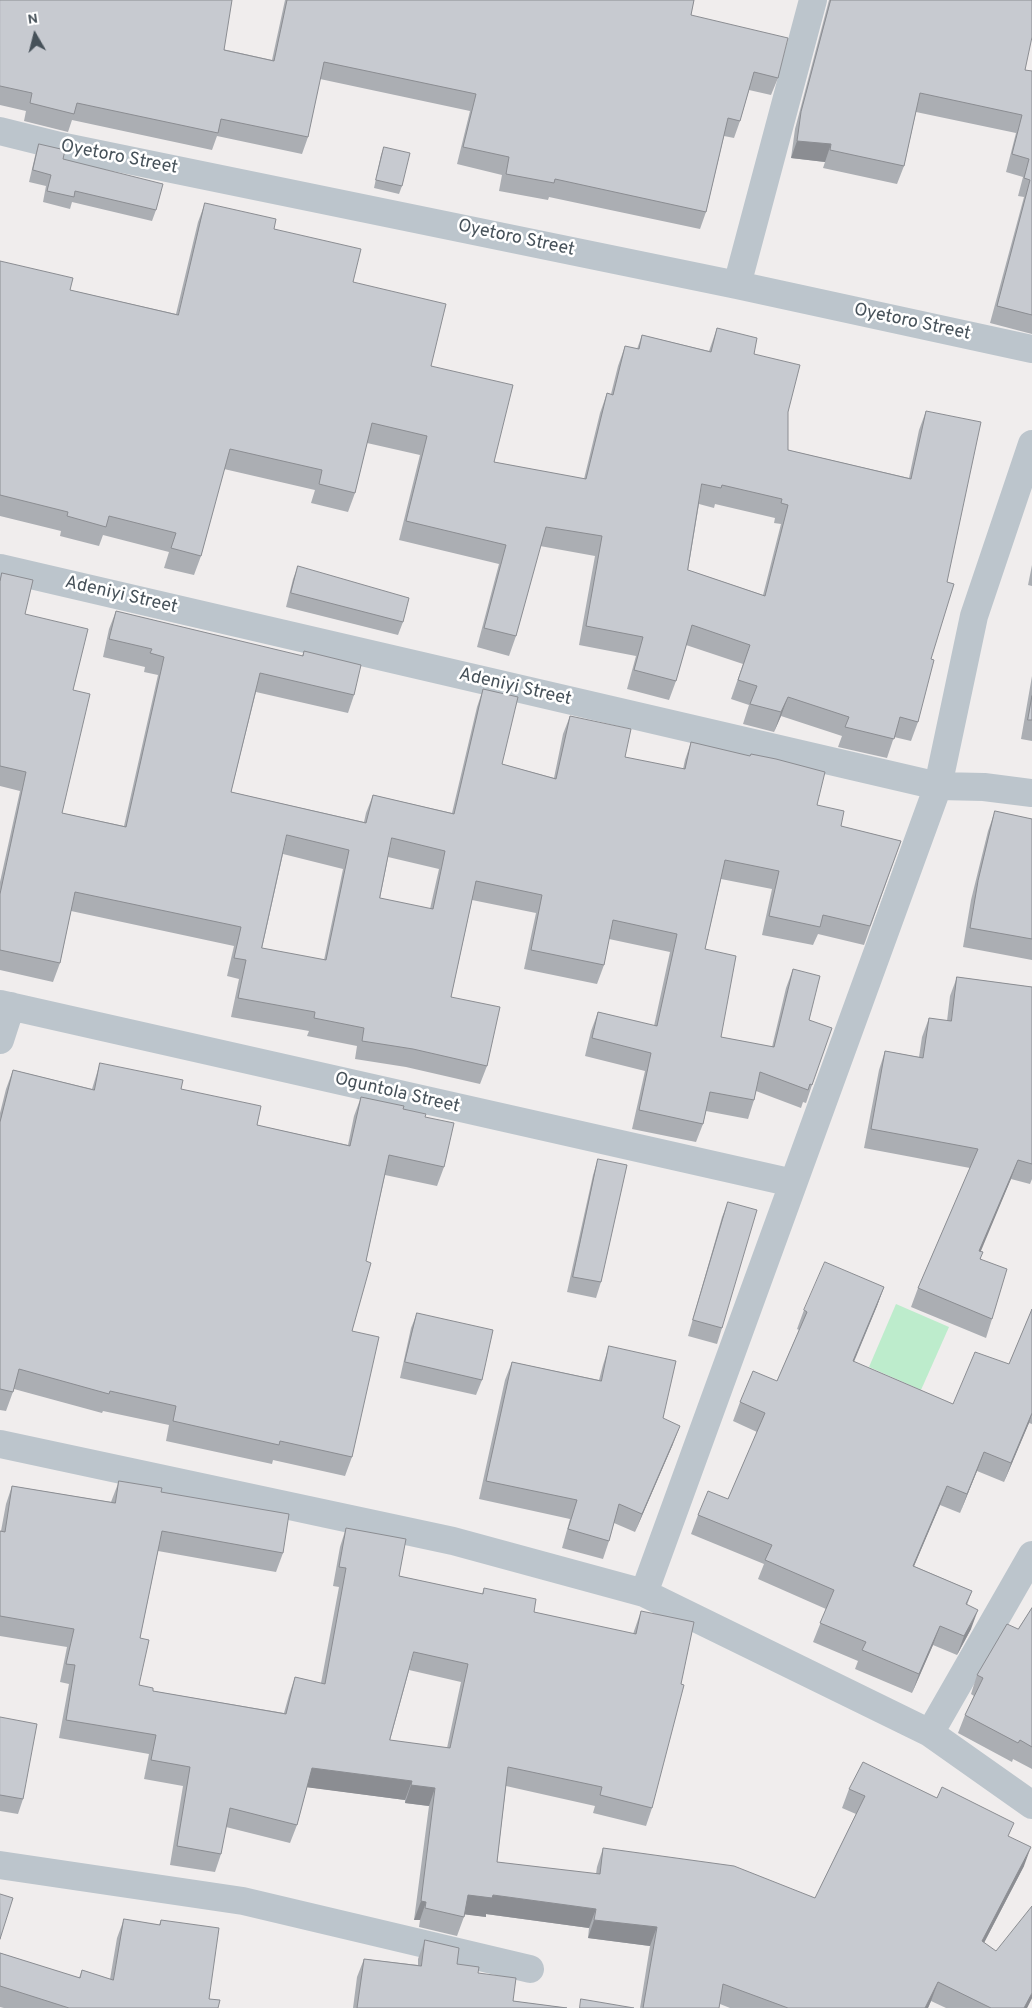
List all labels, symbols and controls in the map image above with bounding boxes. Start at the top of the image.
north arrow [10,10,60,60]
text: N [27,11,39,29]
street label: Oyetoro Street [59,136,179,180]
street label: Oyetoro Street [456,216,576,262]
street label: Oyetoro Street [852,300,972,346]
street label: Adeniyi Street [63,573,179,619]
street label: Adeniyi Street [457,665,573,711]
street label: Oguntola Street [332,1069,462,1119]

